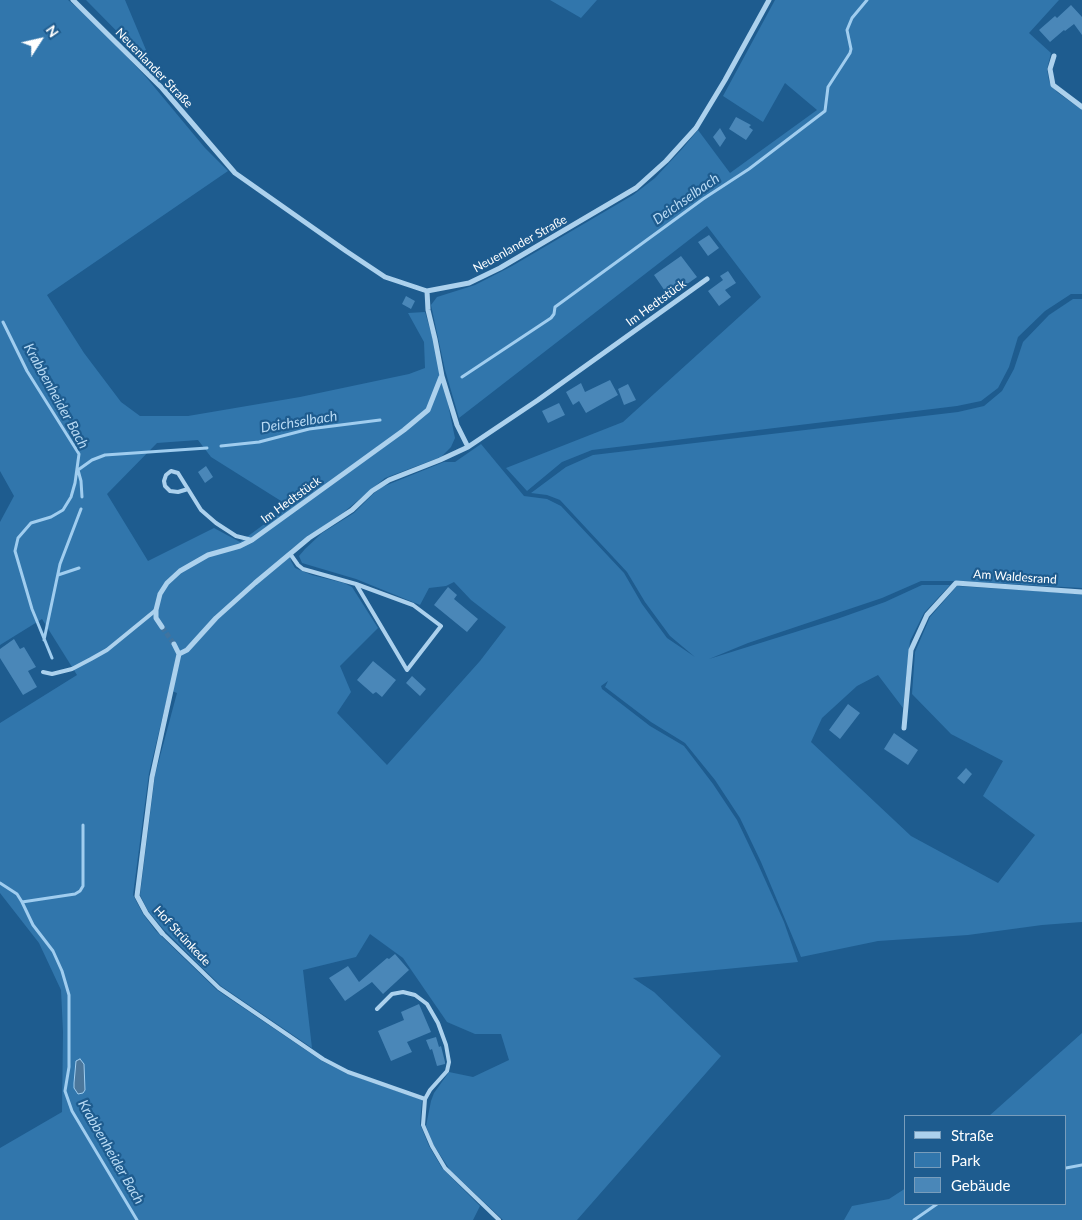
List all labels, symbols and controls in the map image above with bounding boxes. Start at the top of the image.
north arrow [15,15,65,65]
text: N [43,22,63,40]
street label: Neuenlander Straße [112,25,196,111]
water label: Deichselbach [650,170,722,228]
street label: Neuenlander Straße [471,212,569,276]
street label: Im Hedtstück [623,276,689,330]
water label: Krabbenheider Bach [20,340,92,452]
water label: Deichselbach [259,408,339,436]
street label: Im Hedtstück [258,473,324,527]
street label: Am Waldesrand [973,567,1057,587]
street label: Hof Strünkede [151,903,213,969]
water label: Krabbenheider Bach [74,1097,148,1207]
legend [904,1115,1067,1205]
text: Straße [951,1126,994,1144]
text: Park [951,1151,980,1169]
text: Gebäude [951,1176,1010,1194]

